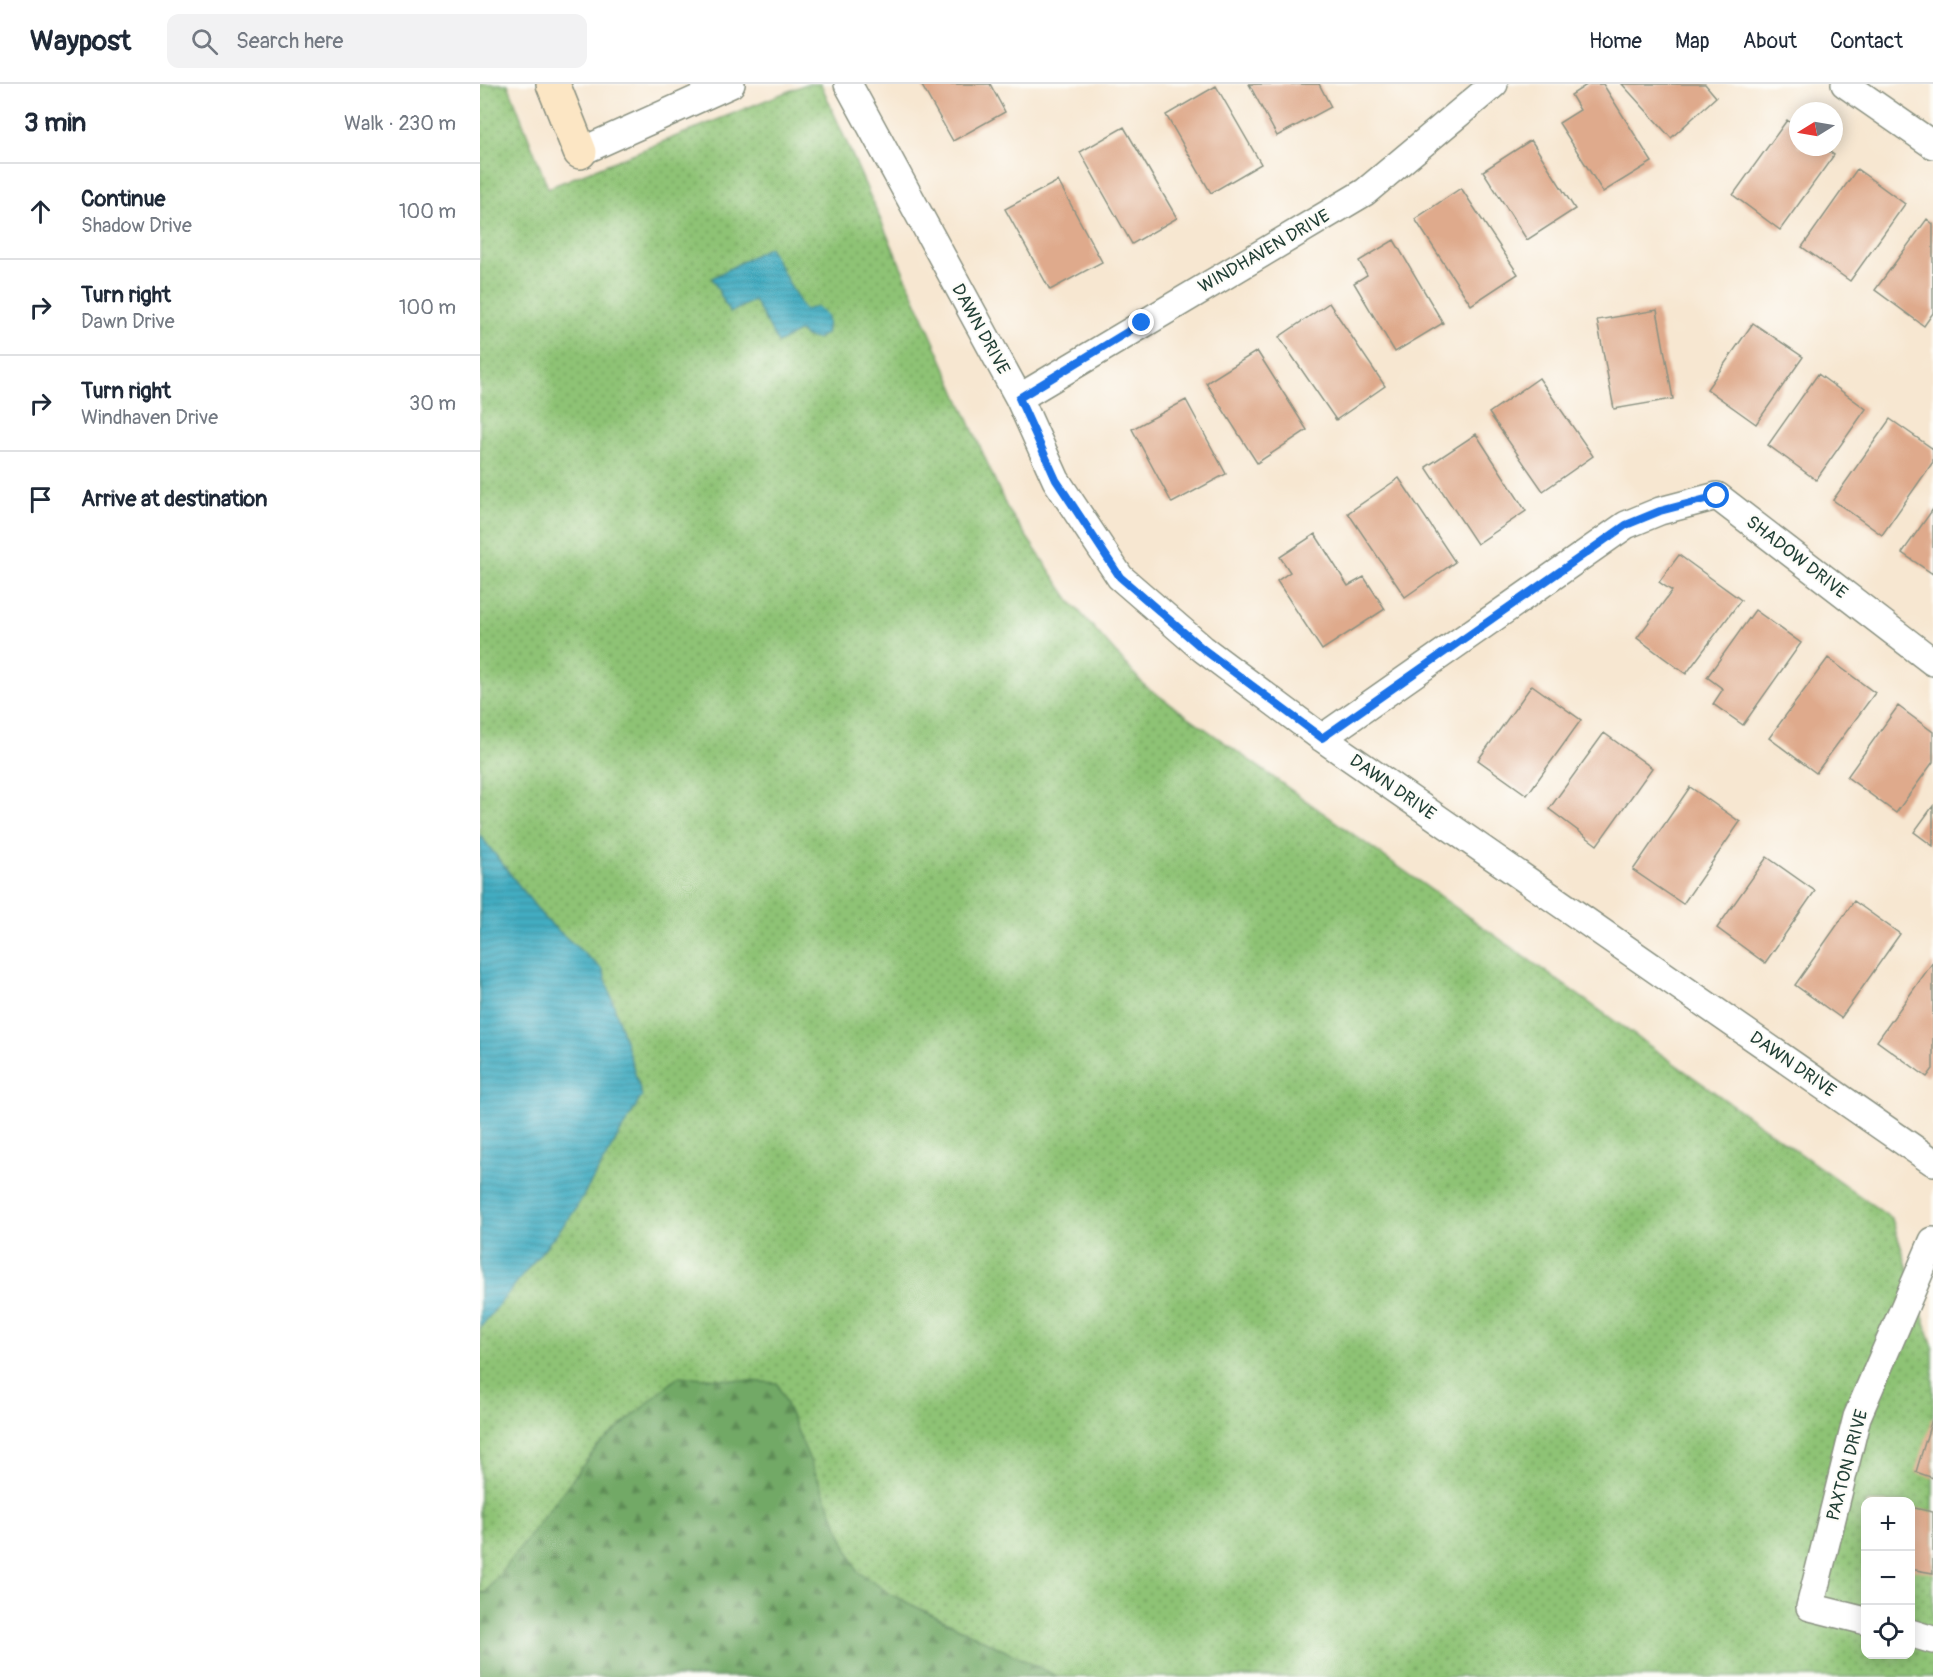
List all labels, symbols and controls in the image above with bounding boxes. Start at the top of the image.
search box [167,14,587,68]
text: Waypost [30,24,131,59]
icon: search [188,25,221,58]
text: Search here [236,27,343,55]
text: Home [1589,28,1642,55]
text: Map [1675,28,1710,55]
text: About [1743,28,1797,55]
text: Contact [1830,28,1903,55]
north arrow [1789,102,1843,156]
text: 3 min [24,107,86,139]
text: Walk · 230 m [344,111,456,136]
text: Continue [81,185,165,213]
icon: ahead [24,195,57,228]
text: 100 m [399,199,456,224]
street label: WINDHAVEN DRIVE [1194,204,1334,298]
text: Shadow Drive [81,213,192,238]
street label: DAWN DRIVE [946,280,1015,379]
text: Turn right [81,281,171,309]
icon: right [24,291,57,324]
text: 100 m [399,295,456,320]
text: Dawn Drive [81,309,175,334]
route end [1128,309,1154,335]
text: Turn right [81,377,171,405]
icon: right [24,387,57,420]
text: 30 m [409,391,456,416]
text: Windhaven Drive [81,405,218,430]
route start [1703,482,1729,508]
icon: arrive [24,483,57,516]
text: Arrive at destination [81,485,267,513]
street label: SHADOW DRIVE [1741,511,1852,604]
street label: DAWN DRIVE [1345,749,1440,826]
street label: DAWN DRIVE [1745,1026,1840,1103]
street label: PAXTON DRIVE [1822,1407,1873,1523]
map controls [1861,1497,1915,1659]
button: + [1861,1497,1915,1551]
button: − [1861,1551,1915,1605]
button: locate [1861,1605,1915,1659]

